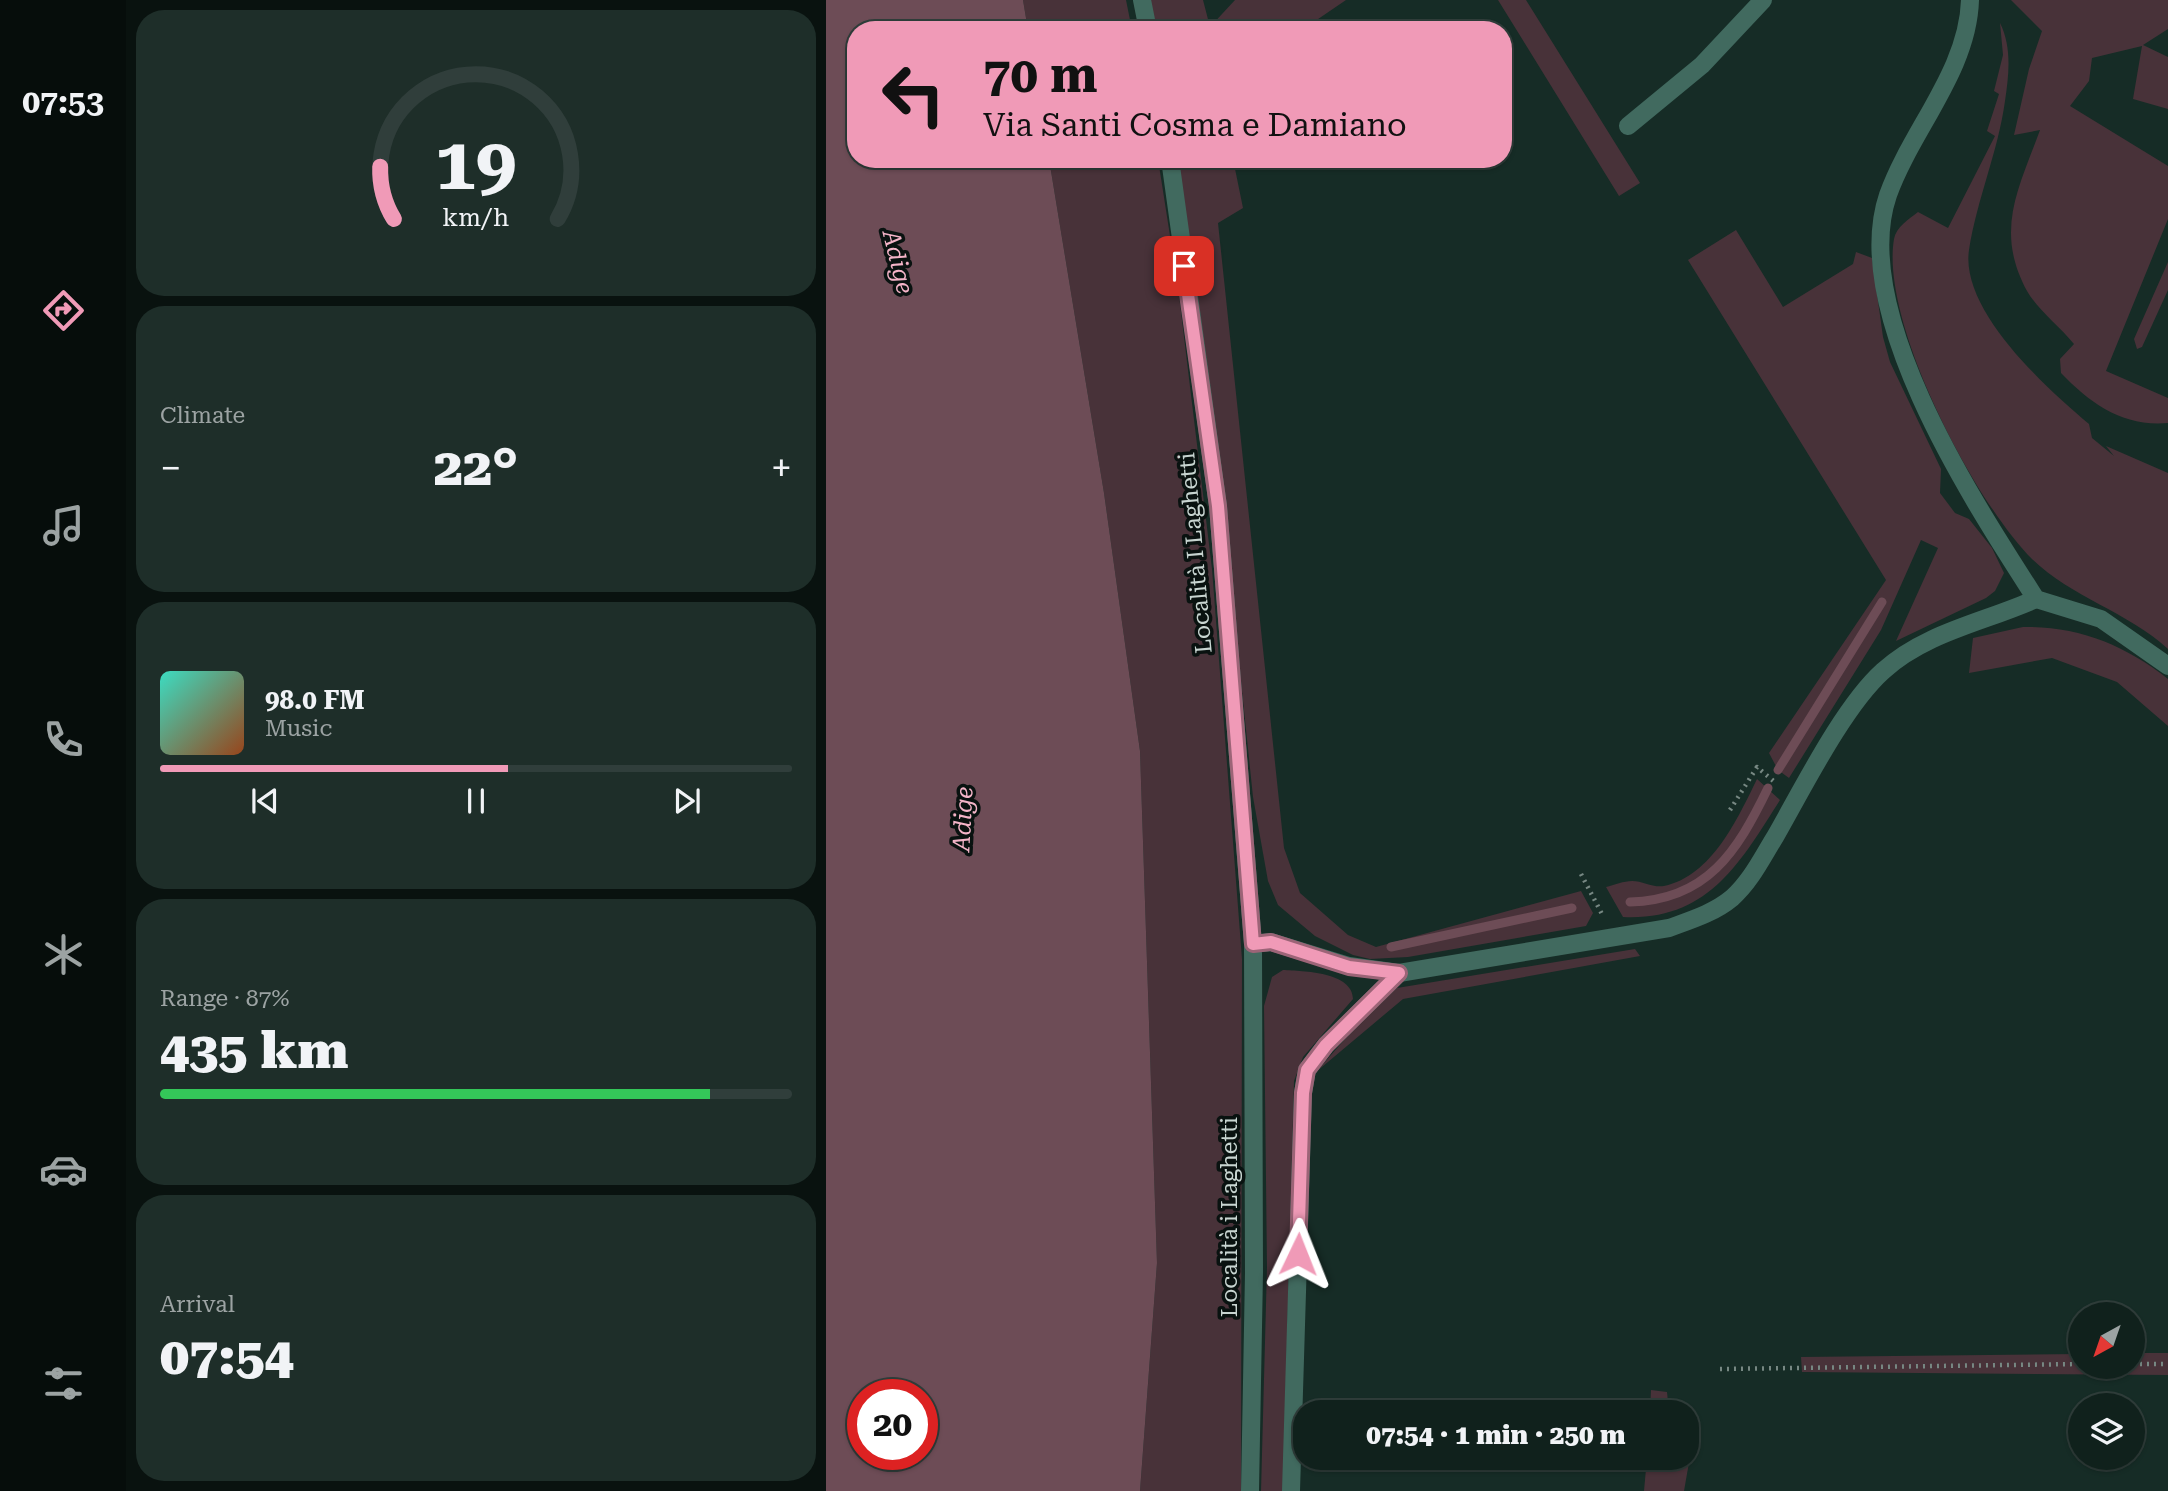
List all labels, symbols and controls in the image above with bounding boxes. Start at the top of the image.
text: 70 m [983,47,1098,104]
icon: left [868,49,959,140]
text: 07:53 [22,83,104,121]
text: Via Santi Cosma e Damiano [983,106,1407,144]
text: 19 [435,122,517,207]
text: km/h [443,203,509,232]
water label: Adige [876,225,919,297]
pin [1154,236,1214,296]
icon: arrive [1165,247,1203,285]
icon: directions [39,286,88,335]
text: Climate [160,402,245,429]
text: 22° [434,437,518,498]
text: − [160,446,181,490]
text: + [771,446,792,490]
street label: Località I Laghetti [1173,451,1218,655]
icon: music [39,501,88,550]
text: 98.0 FM [265,685,365,715]
icon: phone [39,715,88,764]
text: Music [265,715,332,742]
icon: previous [246,782,284,820]
icon: pause [457,782,495,820]
icon: next [668,782,706,820]
water label: Adige [947,786,979,854]
icon: climate [39,930,88,979]
text: Range · 87% [160,985,289,1012]
text: 435 km [160,1020,348,1081]
street label: Località i Laghetti [1216,1117,1243,1317]
icon: car [39,1145,88,1194]
position arrow [1261,1217,1335,1291]
text: Arrival [160,1291,235,1318]
north arrow [2068,1302,2146,1379]
map controls [2068,1302,2145,1470]
text: 07:54 [160,1326,294,1387]
icon: filters [39,1359,88,1408]
speed limit sign: 20 [847,1379,938,1470]
button: layers [2068,1393,2145,1470]
text: 07:54 · 1 min · 250 m [1366,1420,1626,1450]

